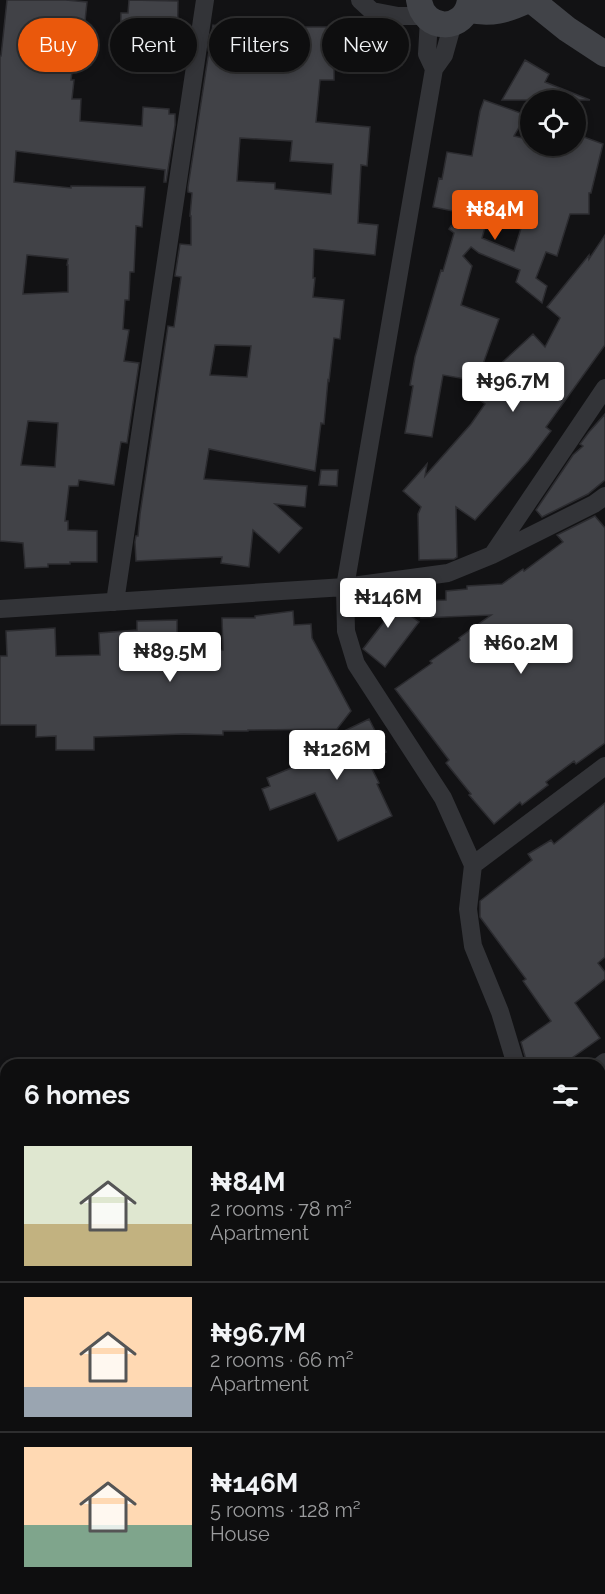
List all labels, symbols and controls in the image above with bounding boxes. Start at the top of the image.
chip: Buy [18,18,98,72]
chip: Rent [110,18,197,72]
chip: Filters [209,18,310,72]
chip: New [322,18,409,72]
map controls [520,90,586,156]
button: locate [520,90,586,156]
pin: ₦84M [459,190,531,241]
text: ₦84M [466,197,524,221]
pin: ₦96.7M [464,362,562,413]
text: ₦96.7M [476,369,550,393]
pin: ₦146M [346,578,430,629]
text: ₦146M [354,585,422,609]
pin: ₦60.2M [472,624,570,675]
text: ₦60.2M [484,631,558,655]
pin: ₦89.5M [121,632,219,683]
text: ₦89.5M [133,639,207,663]
pin: ₦126M [295,730,379,781]
text: ₦126M [303,737,371,761]
icon: filters [549,1079,582,1112]
text: 6 homes [24,1080,130,1110]
text: ₦84M [210,1167,285,1197]
icon: home [72,1170,144,1242]
text: 2 rooms · 78 m² [210,1197,352,1221]
text: Apartment [210,1221,309,1245]
text: ₦96.7M [210,1318,306,1348]
icon: home [72,1321,144,1393]
text: 2 rooms · 66 m² [210,1348,353,1372]
text: Apartment [210,1372,309,1396]
text: ₦146M [210,1468,298,1498]
icon: home [72,1471,144,1543]
text: 5 rooms · 128 m² [210,1498,361,1522]
text: House [210,1522,270,1546]

